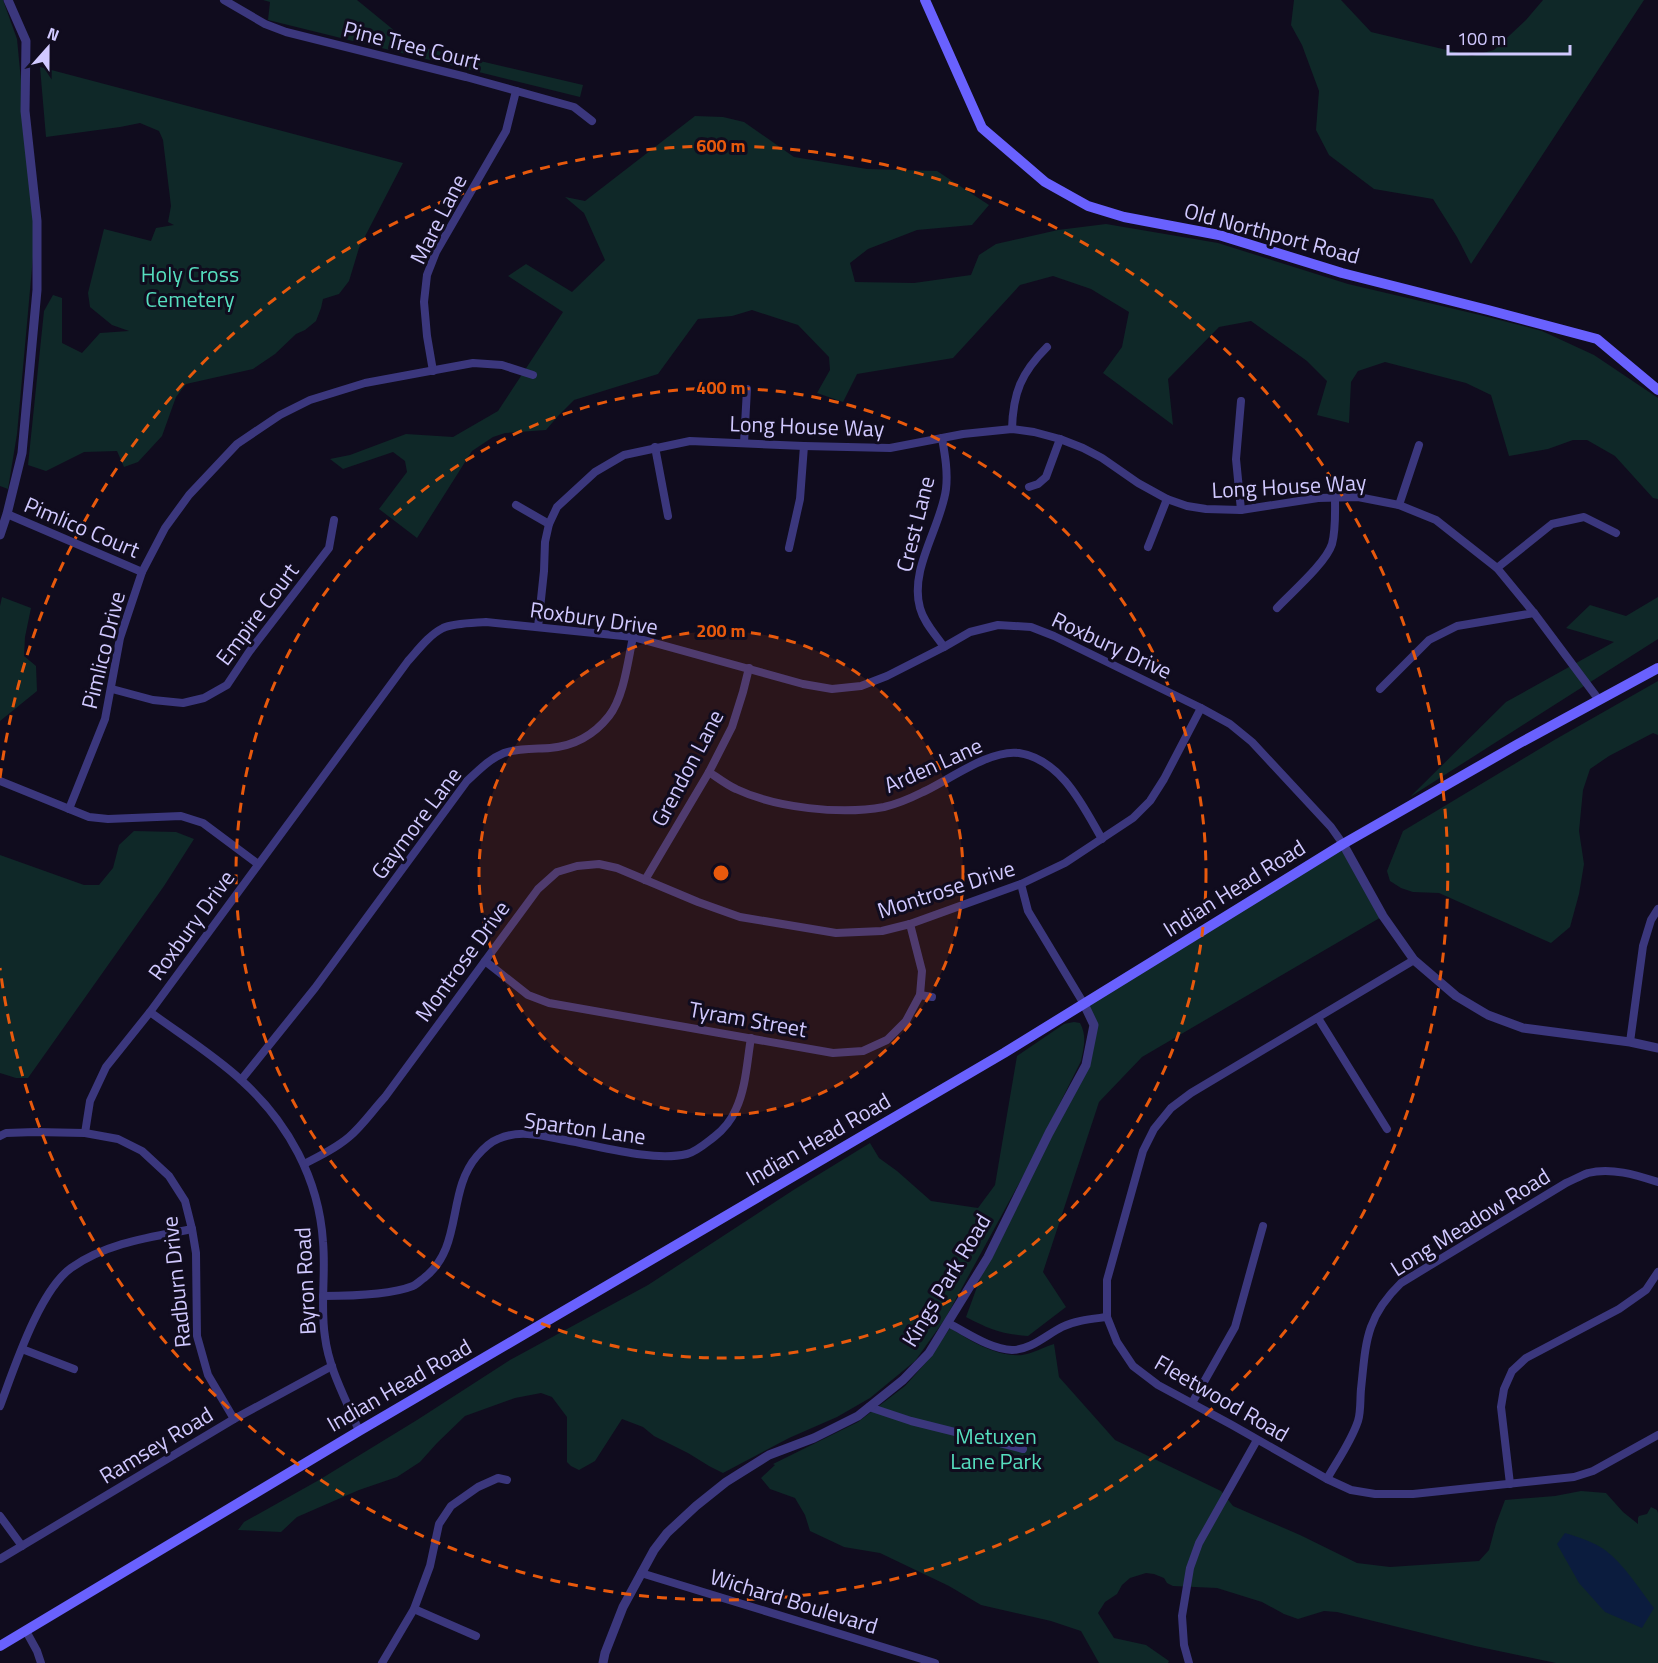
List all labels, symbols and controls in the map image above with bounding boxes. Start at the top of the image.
street label: Pine Tree Court [340,12,484,79]
north arrow [18,18,78,78]
scale bar [1448,18,1570,56]
text: N [44,21,63,47]
text: 100 m [1457,25,1506,52]
text: 600 m [696,132,746,159]
street label: Mare Lane [401,168,475,270]
street label: Old Northport Road [1180,193,1364,273]
park label: Holy Cross Cemetery [141,257,239,316]
text: 400 m [696,374,746,401]
street label: Long House Way [729,406,885,446]
street label: Long House Way [1211,465,1368,507]
street label: Crest Lane [887,473,943,575]
street label: Pimlico Court [19,487,145,567]
street label: Empire Court [207,555,307,672]
street label: Pimlico Drive [72,588,134,712]
street label: Roxbury Drive [528,592,660,644]
street label: Roxbury Drive [1046,602,1178,688]
text: 200 m [696,617,746,644]
street label: Grendon Lane [642,703,732,833]
street label: Arden Lane [878,728,988,802]
street label: Gaymore Lane [362,760,470,886]
street label: Indian Head Road [1156,831,1312,945]
street label: Montrose Drive [873,851,1019,927]
street label: Roxbury Drive [139,863,243,987]
centre of rings [711,863,731,883]
street label: Montrose Drive [406,893,518,1029]
street label: Tyram Street [686,992,810,1046]
street label: Indian Head Road [739,1084,897,1194]
street label: Sparton Lane [522,1103,648,1153]
street label: Long Meadow Road [1383,1159,1557,1285]
street label: Kings Park Road [893,1207,999,1353]
street label: Radburn Drive [152,1215,200,1349]
street label: Byron Road [285,1226,325,1336]
street label: Indian Head Road [320,1330,478,1440]
street label: Fleetwood Road [1148,1346,1296,1450]
street label: Ramsey Road [93,1398,219,1492]
park label: Metuxen Lane Park [950,1419,1042,1478]
street label: Wichard Boulevard [706,1559,882,1643]

